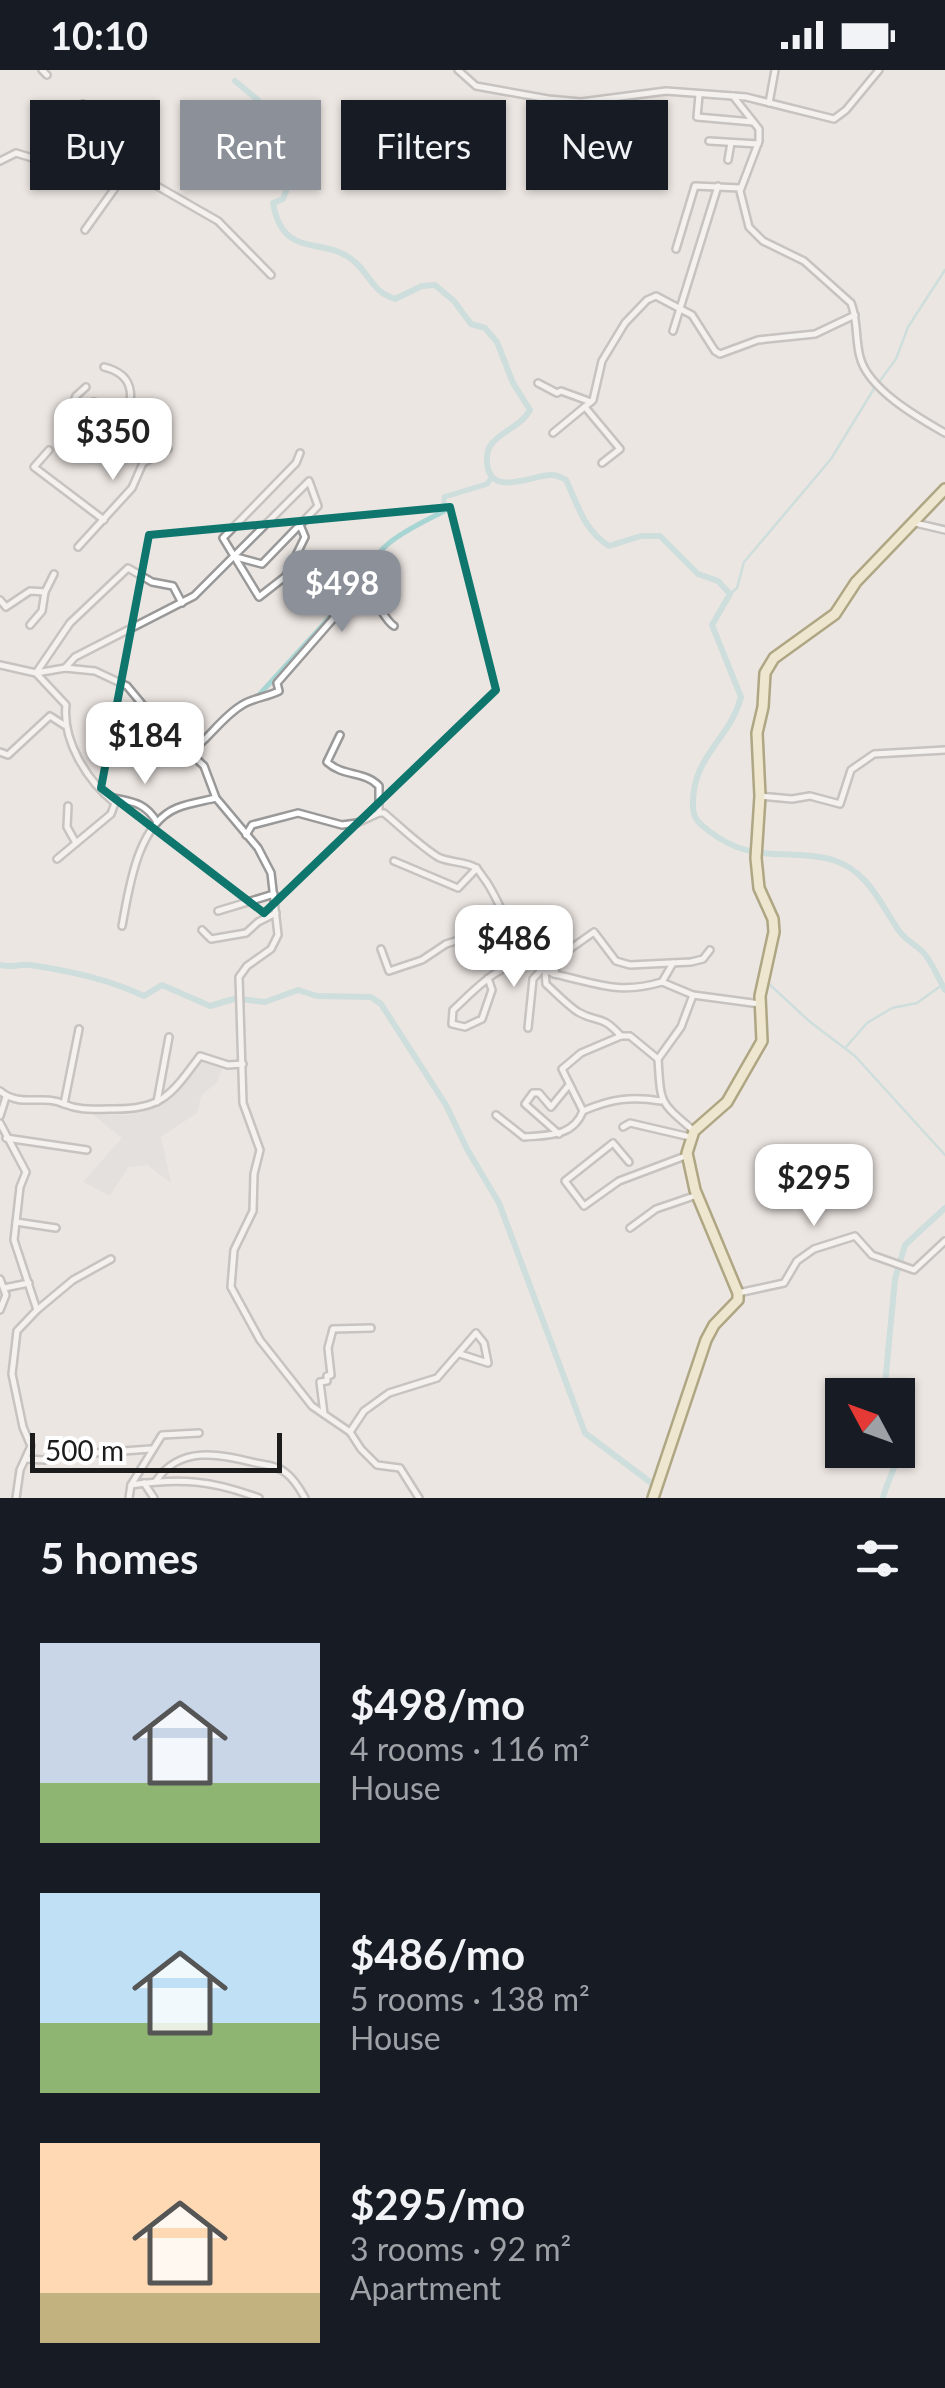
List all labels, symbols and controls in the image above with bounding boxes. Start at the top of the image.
text: 10:10 [50,12,148,58]
chip: Buy [30,100,160,190]
chip: Rent [180,100,321,190]
chip: Filters [341,100,506,190]
chip: New [526,100,668,190]
pin: $350 [54,398,172,483]
text: $350 [76,411,150,450]
pin: $498 [283,550,401,635]
text: $498 [305,563,379,602]
pin: $184 [86,702,204,787]
text: $184 [108,715,182,754]
pin: $486 [455,905,573,990]
text: $486 [477,918,551,957]
pin: $295 [755,1144,873,1229]
text: $295 [777,1157,851,1196]
north arrow [825,1378,915,1468]
map controls [825,1378,915,1468]
scale bar [30,1428,282,1472]
text: 500 m [45,1433,124,1467]
icon: filters [850,1531,905,1586]
text: 5 homes [40,1533,198,1583]
text: $498/mo [350,1679,525,1729]
icon: home [120,1683,240,1803]
text: 4 rooms · 116 m² [350,1729,590,1768]
text: House [350,1768,441,1807]
text: $486/mo [350,1929,525,1979]
icon: home [120,1933,240,2053]
text: 5 rooms · 138 m² [350,1979,590,2018]
text: House [350,2018,441,2057]
text: $295/mo [350,2179,525,2229]
icon: home [120,2183,240,2303]
text: 3 rooms · 92 m² [350,2229,571,2268]
text: Apartment [350,2268,501,2307]

